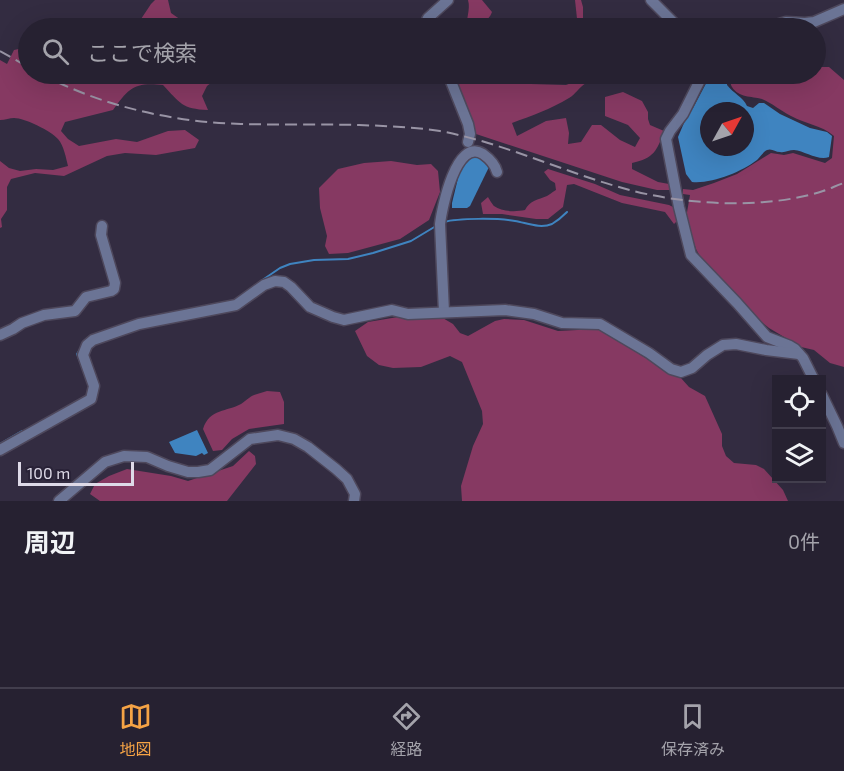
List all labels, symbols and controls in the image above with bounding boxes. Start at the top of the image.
search box [18,18,826,84]
icon: search [39,35,72,68]
text: ここで検索 [87,39,197,65]
north arrow [700,102,754,156]
map controls [772,375,826,483]
button: locate [772,375,826,429]
button: layers [772,429,826,483]
scale bar [18,459,134,486]
text: 100 m [27,463,70,482]
text: 周辺 [24,526,76,557]
text: 0件 [788,529,820,553]
tab: 地図 [119,700,152,760]
tab: 経路 [390,700,423,760]
tab: 保存済み [661,700,725,760]

